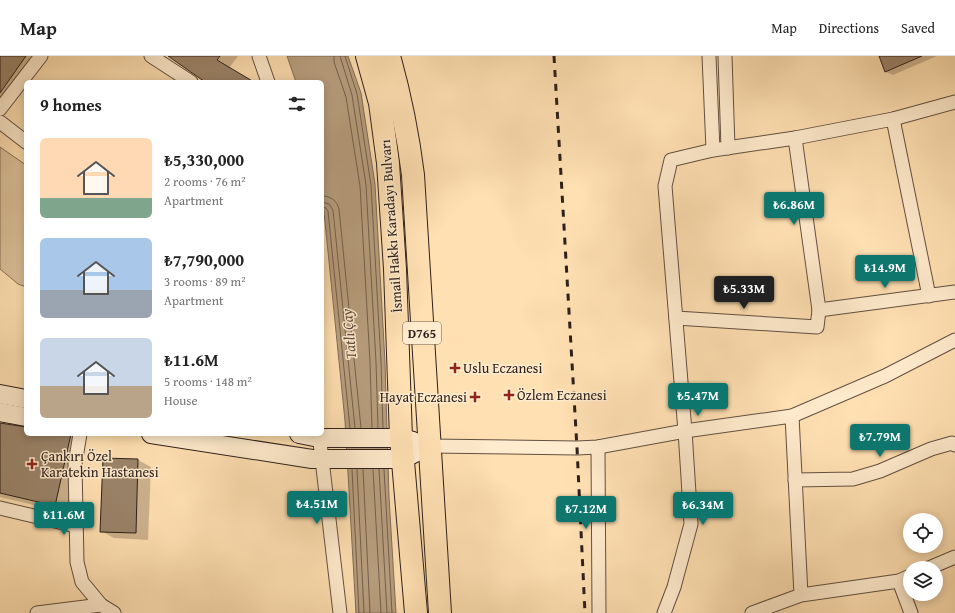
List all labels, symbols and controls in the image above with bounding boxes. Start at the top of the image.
text: Map [20,14,57,42]
text: Map [771,18,797,38]
text: Directions [819,18,879,38]
text: Saved [901,18,935,38]
text: 9 homes [40,92,102,117]
icon: filters [286,93,308,115]
street label: İsmail Hakkı Karadayı Bulvarı [375,139,407,313]
text: ₺5,330,000 [164,147,244,172]
icon: home [72,154,120,202]
text: 2 rooms · 76 m² [164,172,246,191]
text: Apartment [164,191,224,210]
pin: ₺6.86M [761,192,827,226]
text: ₺6.86M [773,195,815,214]
text: ₺7,790,000 [164,247,244,272]
icon: home [72,254,120,302]
pin: ₺14.9M [852,255,918,289]
text: ₺14.9M [864,258,906,277]
text: 3 rooms · 89 m² [164,272,246,291]
pin: ₺5.33M [711,276,777,310]
text: ₺5.33M [723,279,765,298]
text: Apartment [164,291,224,310]
water label: Tatlı Çay [336,308,361,360]
road number: D765 [403,322,441,344]
text: ₺11.6M [164,347,219,372]
icon: home [72,354,120,402]
place label: Uslu Eczanesi [463,358,542,378]
marker: Uslu Eczanesi [450,363,460,373]
text: 5 rooms · 148 m² [164,372,252,391]
pin: ₺5.47M [665,383,731,417]
place label: Özlem Eczanesi [517,385,607,405]
text: ₺5.47M [677,386,719,405]
place label: Hayat Eczanesi [380,387,467,407]
marker: Özlem Eczanesi [504,390,514,400]
text: House [164,391,198,410]
marker: Hayat Eczanesi [470,392,480,402]
pin: ₺7.79M [847,424,913,458]
text: ₺7.79M [859,427,901,446]
place label: Çankırı Özel Karatekin Hastanesi [41,446,159,482]
marker: Çankırı Özel Karatekin Hastanesi [26,458,38,470]
pin: ₺4.51M [284,491,350,525]
pin: ₺6.34M [670,492,736,526]
text: ₺4.51M [296,494,338,513]
text: ₺6.34M [682,495,724,514]
pin: ₺7.12M [553,496,619,530]
text: ₺7.12M [565,499,607,518]
pin: ₺11.6M [31,502,97,536]
text: ₺11.6M [43,505,85,524]
map controls [903,513,943,601]
button: locate [903,513,943,553]
button: layers [903,561,943,601]

